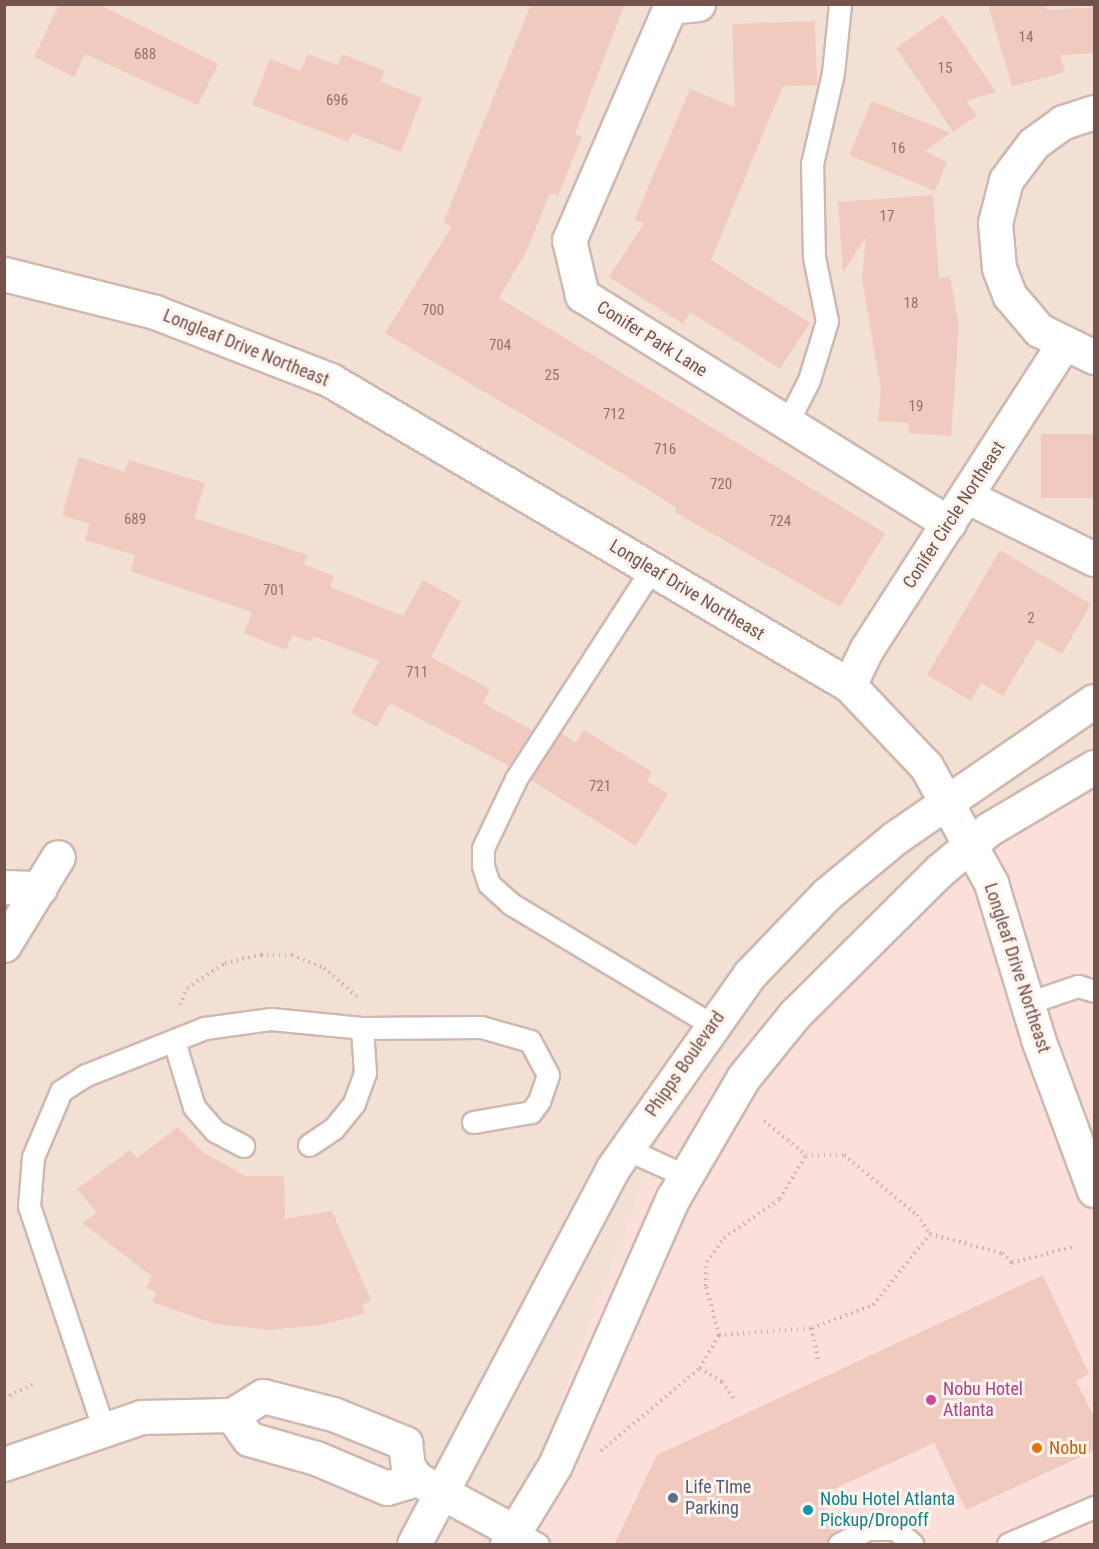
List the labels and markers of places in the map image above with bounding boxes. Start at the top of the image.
place label: Nobu Hotel Atlanta [943,1379,1023,1422]
marker: Nobu Hotel Atlanta [924,1393,938,1407]
place label: Nobu [1049,1437,1087,1459]
marker: Nobu [1030,1441,1044,1455]
place label: Life TIme Parking [685,1477,752,1520]
place label: Nobu Hotel Atlanta Pickup/Dropoff [820,1489,955,1532]
marker: Life TIme Parking [666,1491,680,1505]
marker: Nobu Hotel Atlanta Pickup/Dropoff [801,1503,815,1517]

